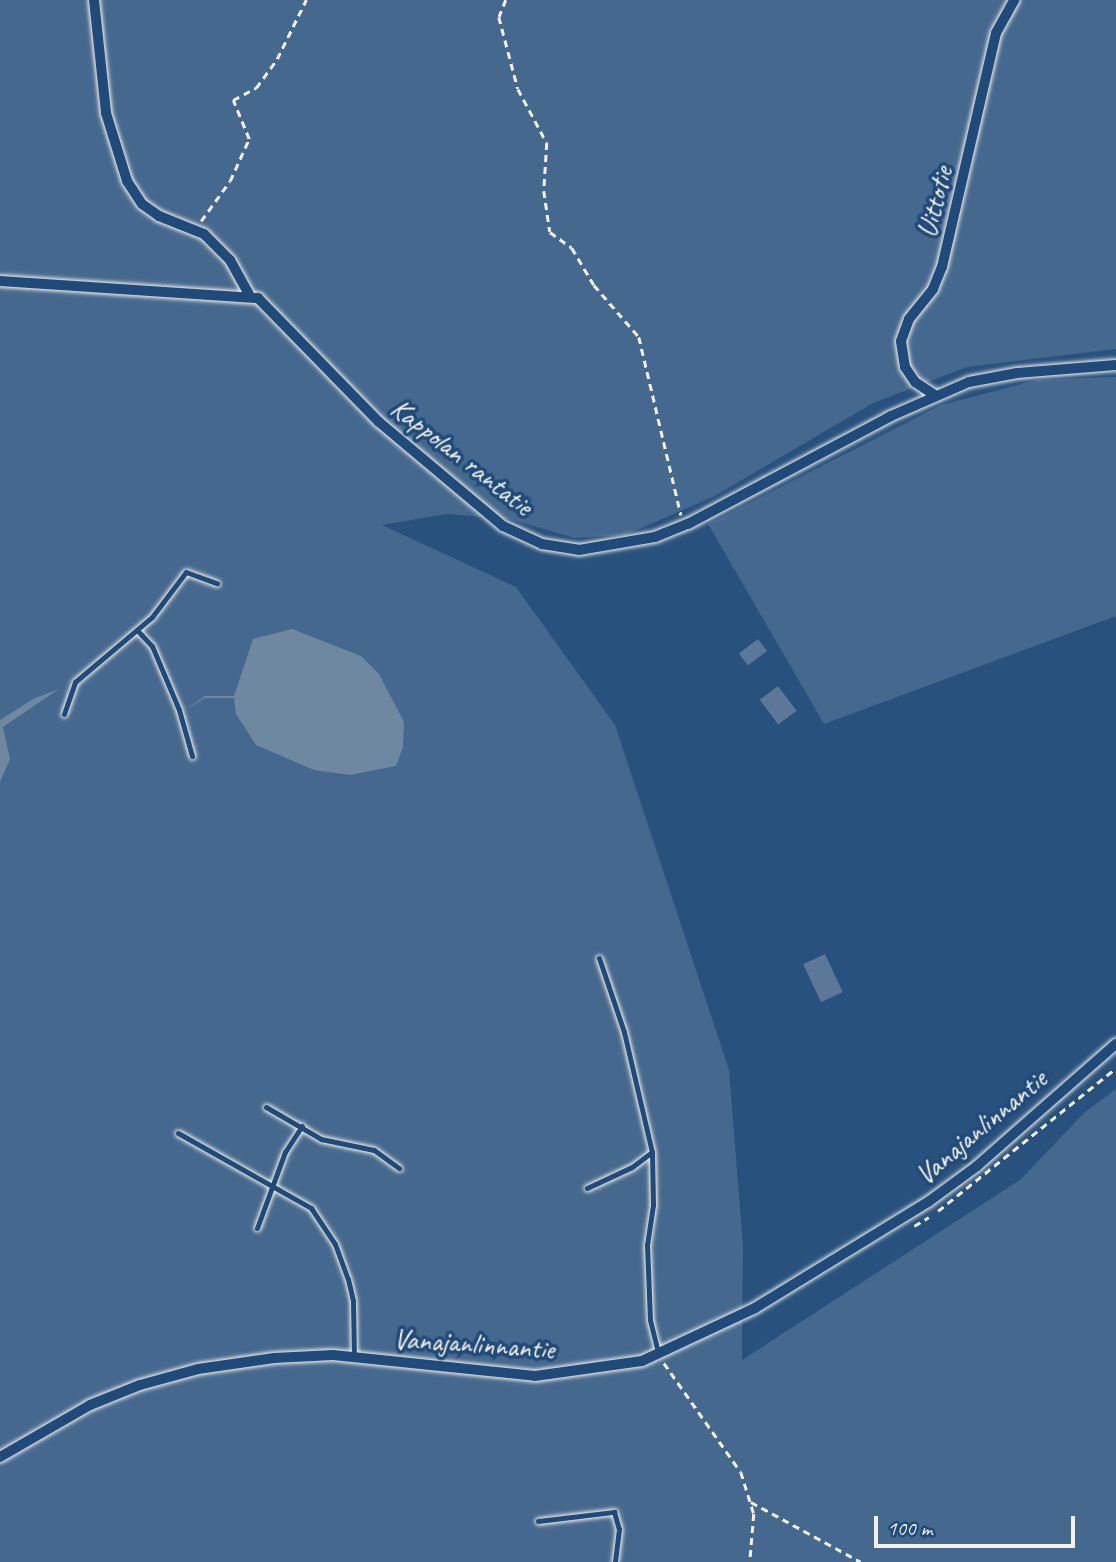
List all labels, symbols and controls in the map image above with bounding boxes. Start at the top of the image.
street label: Uittotie [910,163,960,241]
street label: Kappolan rantatie [384,391,540,523]
street label: Vanajanlinnantie [909,1062,1053,1192]
street label: Vanajanlinnantie [393,1322,555,1366]
scale bar [878,1502,1079,1546]
text: 100 m [887,1515,932,1541]

